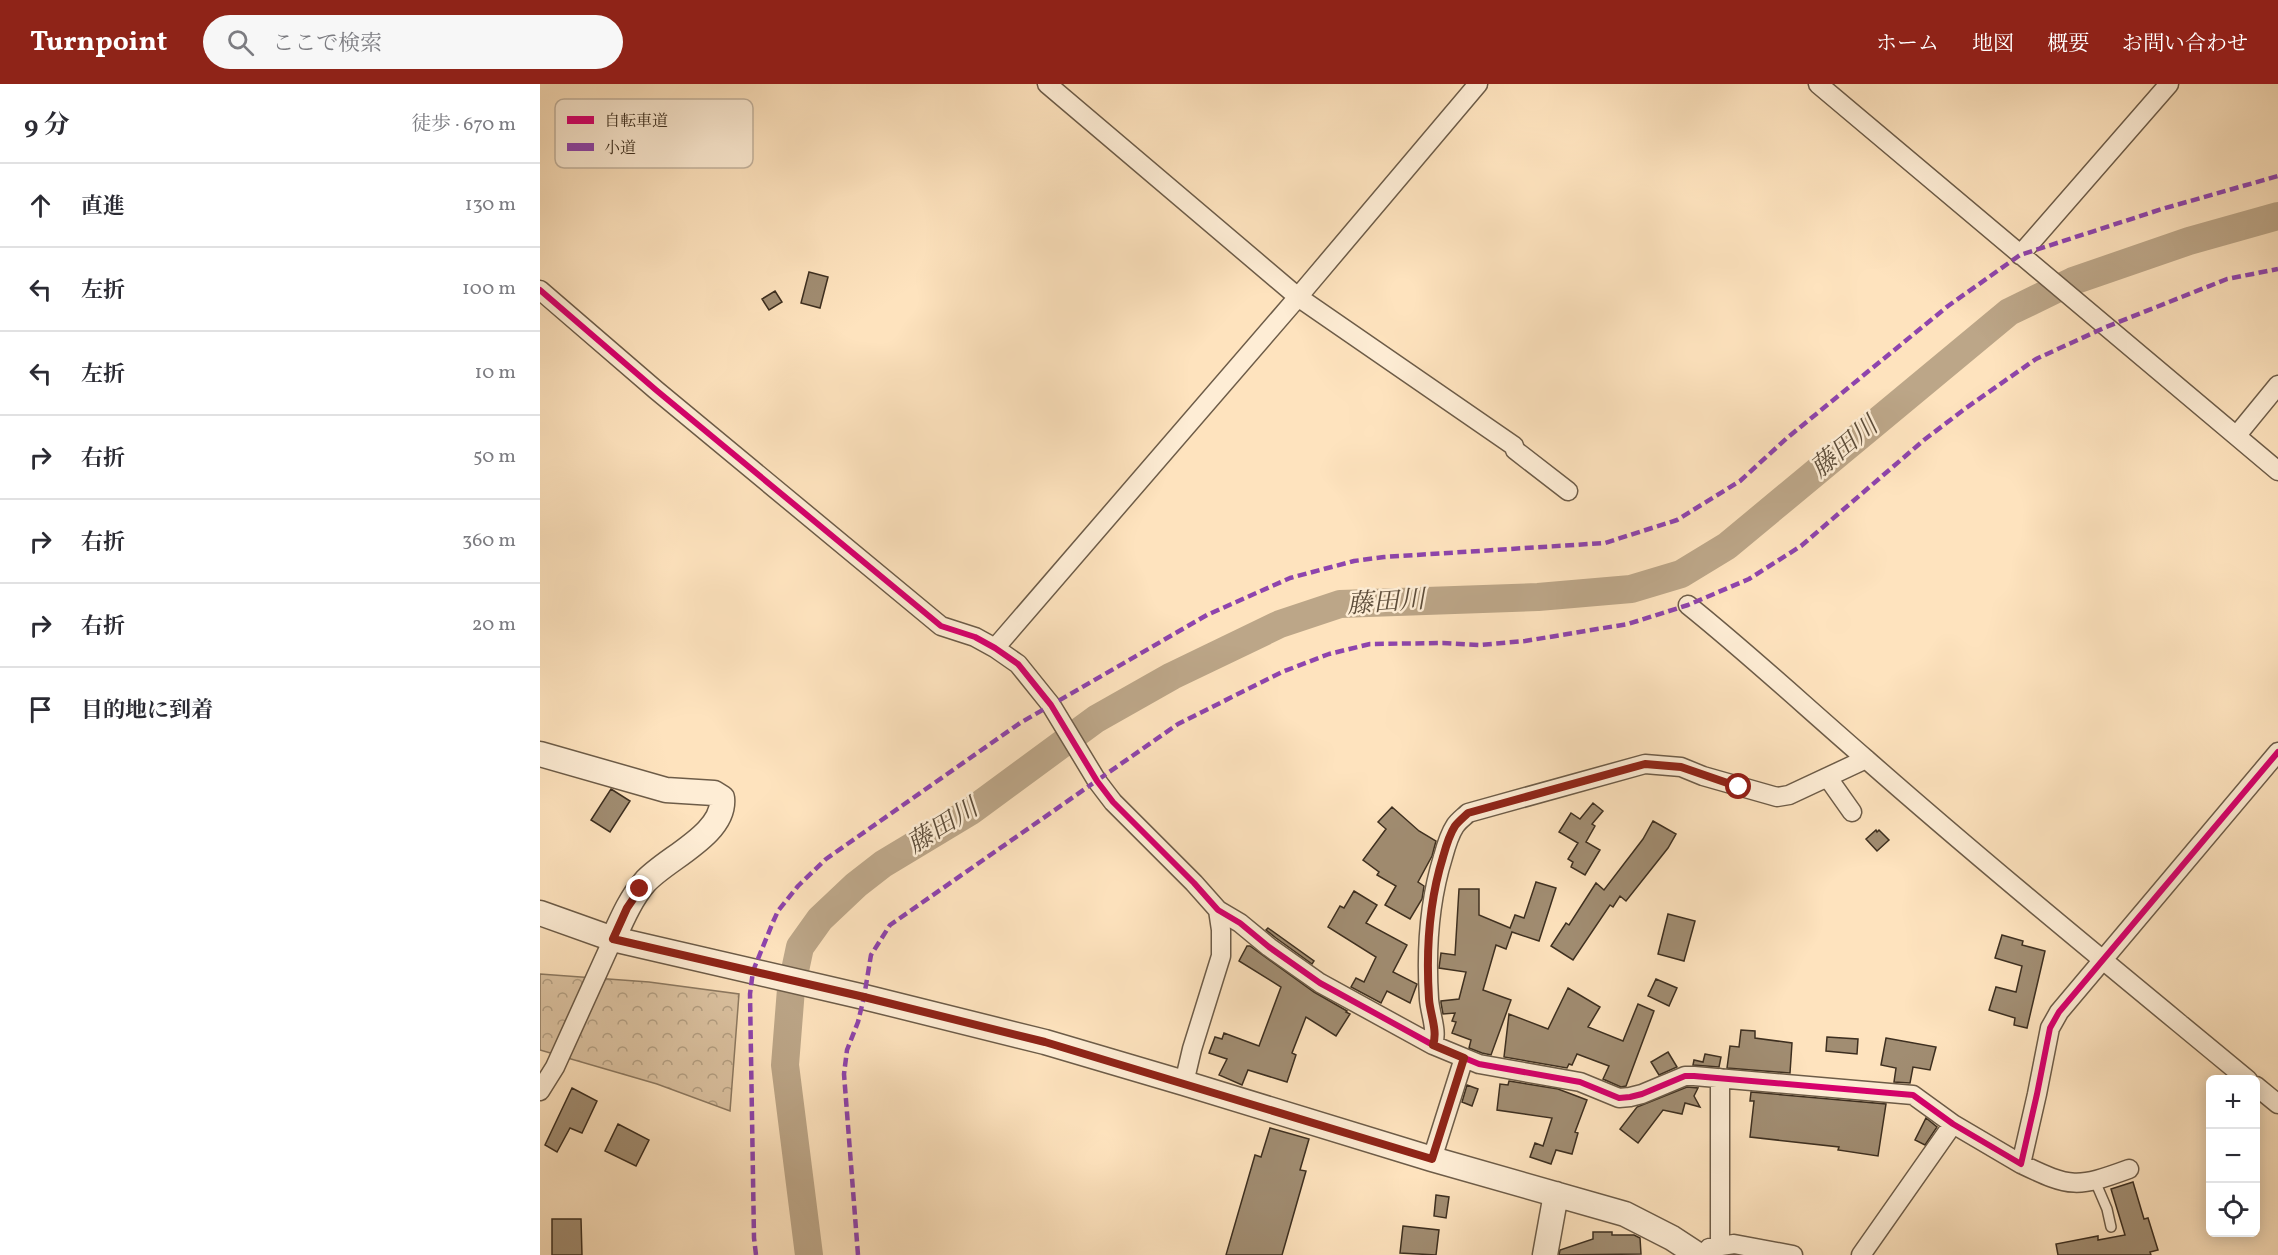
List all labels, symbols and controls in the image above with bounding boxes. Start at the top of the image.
search box [203,15,623,69]
text: Turnpoint [30,23,167,62]
icon: search [224,26,257,59]
text: ここで検索 [272,29,382,60]
text: ホーム [1876,30,1939,59]
text: 地図 [1972,30,2014,59]
text: 概要 [2047,30,2089,59]
text: お問い合わせ [2122,30,2248,59]
legend [555,99,753,168]
text: 9 分 [24,108,70,144]
text: 徒歩 · 670 m [411,111,516,139]
text: 自転車道 [604,111,668,133]
text: 小道 [604,138,636,160]
icon: ahead [24,189,57,222]
text: 130 m [465,191,516,219]
text: 直進 [81,192,125,223]
icon: left [24,273,57,306]
text: 100 m [462,275,516,303]
text: 左折 [81,276,125,307]
icon: left [24,357,57,390]
text: 10 m [475,359,516,387]
text: 左折 [81,360,125,391]
water label: 藤田川 [1804,407,1889,487]
icon: right [24,441,57,474]
text: 50 m [473,443,516,471]
text: 右折 [81,444,125,475]
icon: right [24,525,57,558]
text: 360 m [462,527,516,555]
text: 右折 [81,528,125,559]
water label: 藤田川 [1346,582,1429,624]
icon: right [24,609,57,642]
text: 20 m [472,611,516,639]
text: 右折 [81,612,125,643]
icon: arrive [24,693,57,726]
text: 目的地に到着 [81,696,213,727]
route start [1725,773,1751,799]
water label: 藤田川 [900,789,988,863]
route end [626,875,652,901]
map controls [2206,1075,2260,1237]
button: + [2206,1075,2260,1129]
button: − [2206,1129,2260,1183]
button: locate [2206,1183,2260,1237]

